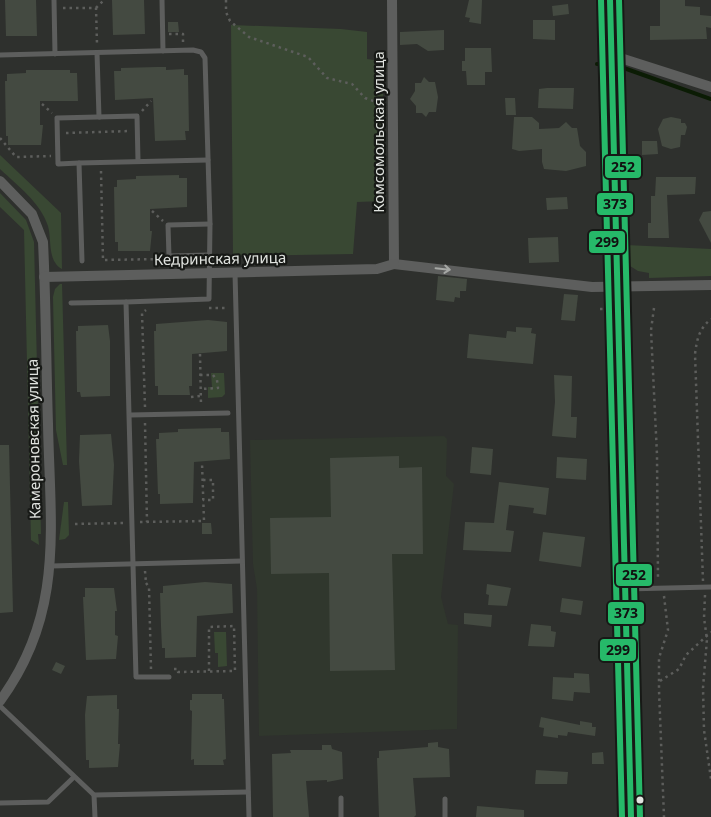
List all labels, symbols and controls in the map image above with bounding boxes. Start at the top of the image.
street label: Комсомольская улица [368,51,388,213]
line badge: 252 [604,155,642,179]
text: 252 [611,157,635,176]
line badge: 373 [596,192,634,216]
text: 373 [603,194,627,213]
line badge: 299 [588,230,626,254]
text: 299 [595,232,619,251]
street label: Кедринская улица [154,247,286,269]
one-way arrow [435,264,451,274]
street label: Камероновская улица [22,359,44,519]
line badge: 252 [615,563,653,587]
text: 252 [622,565,646,584]
line badge: 373 [607,601,645,625]
text: 373 [614,603,638,622]
line badge: 299 [599,638,637,662]
text: 299 [606,640,630,659]
unlabelled marker [635,795,645,805]

